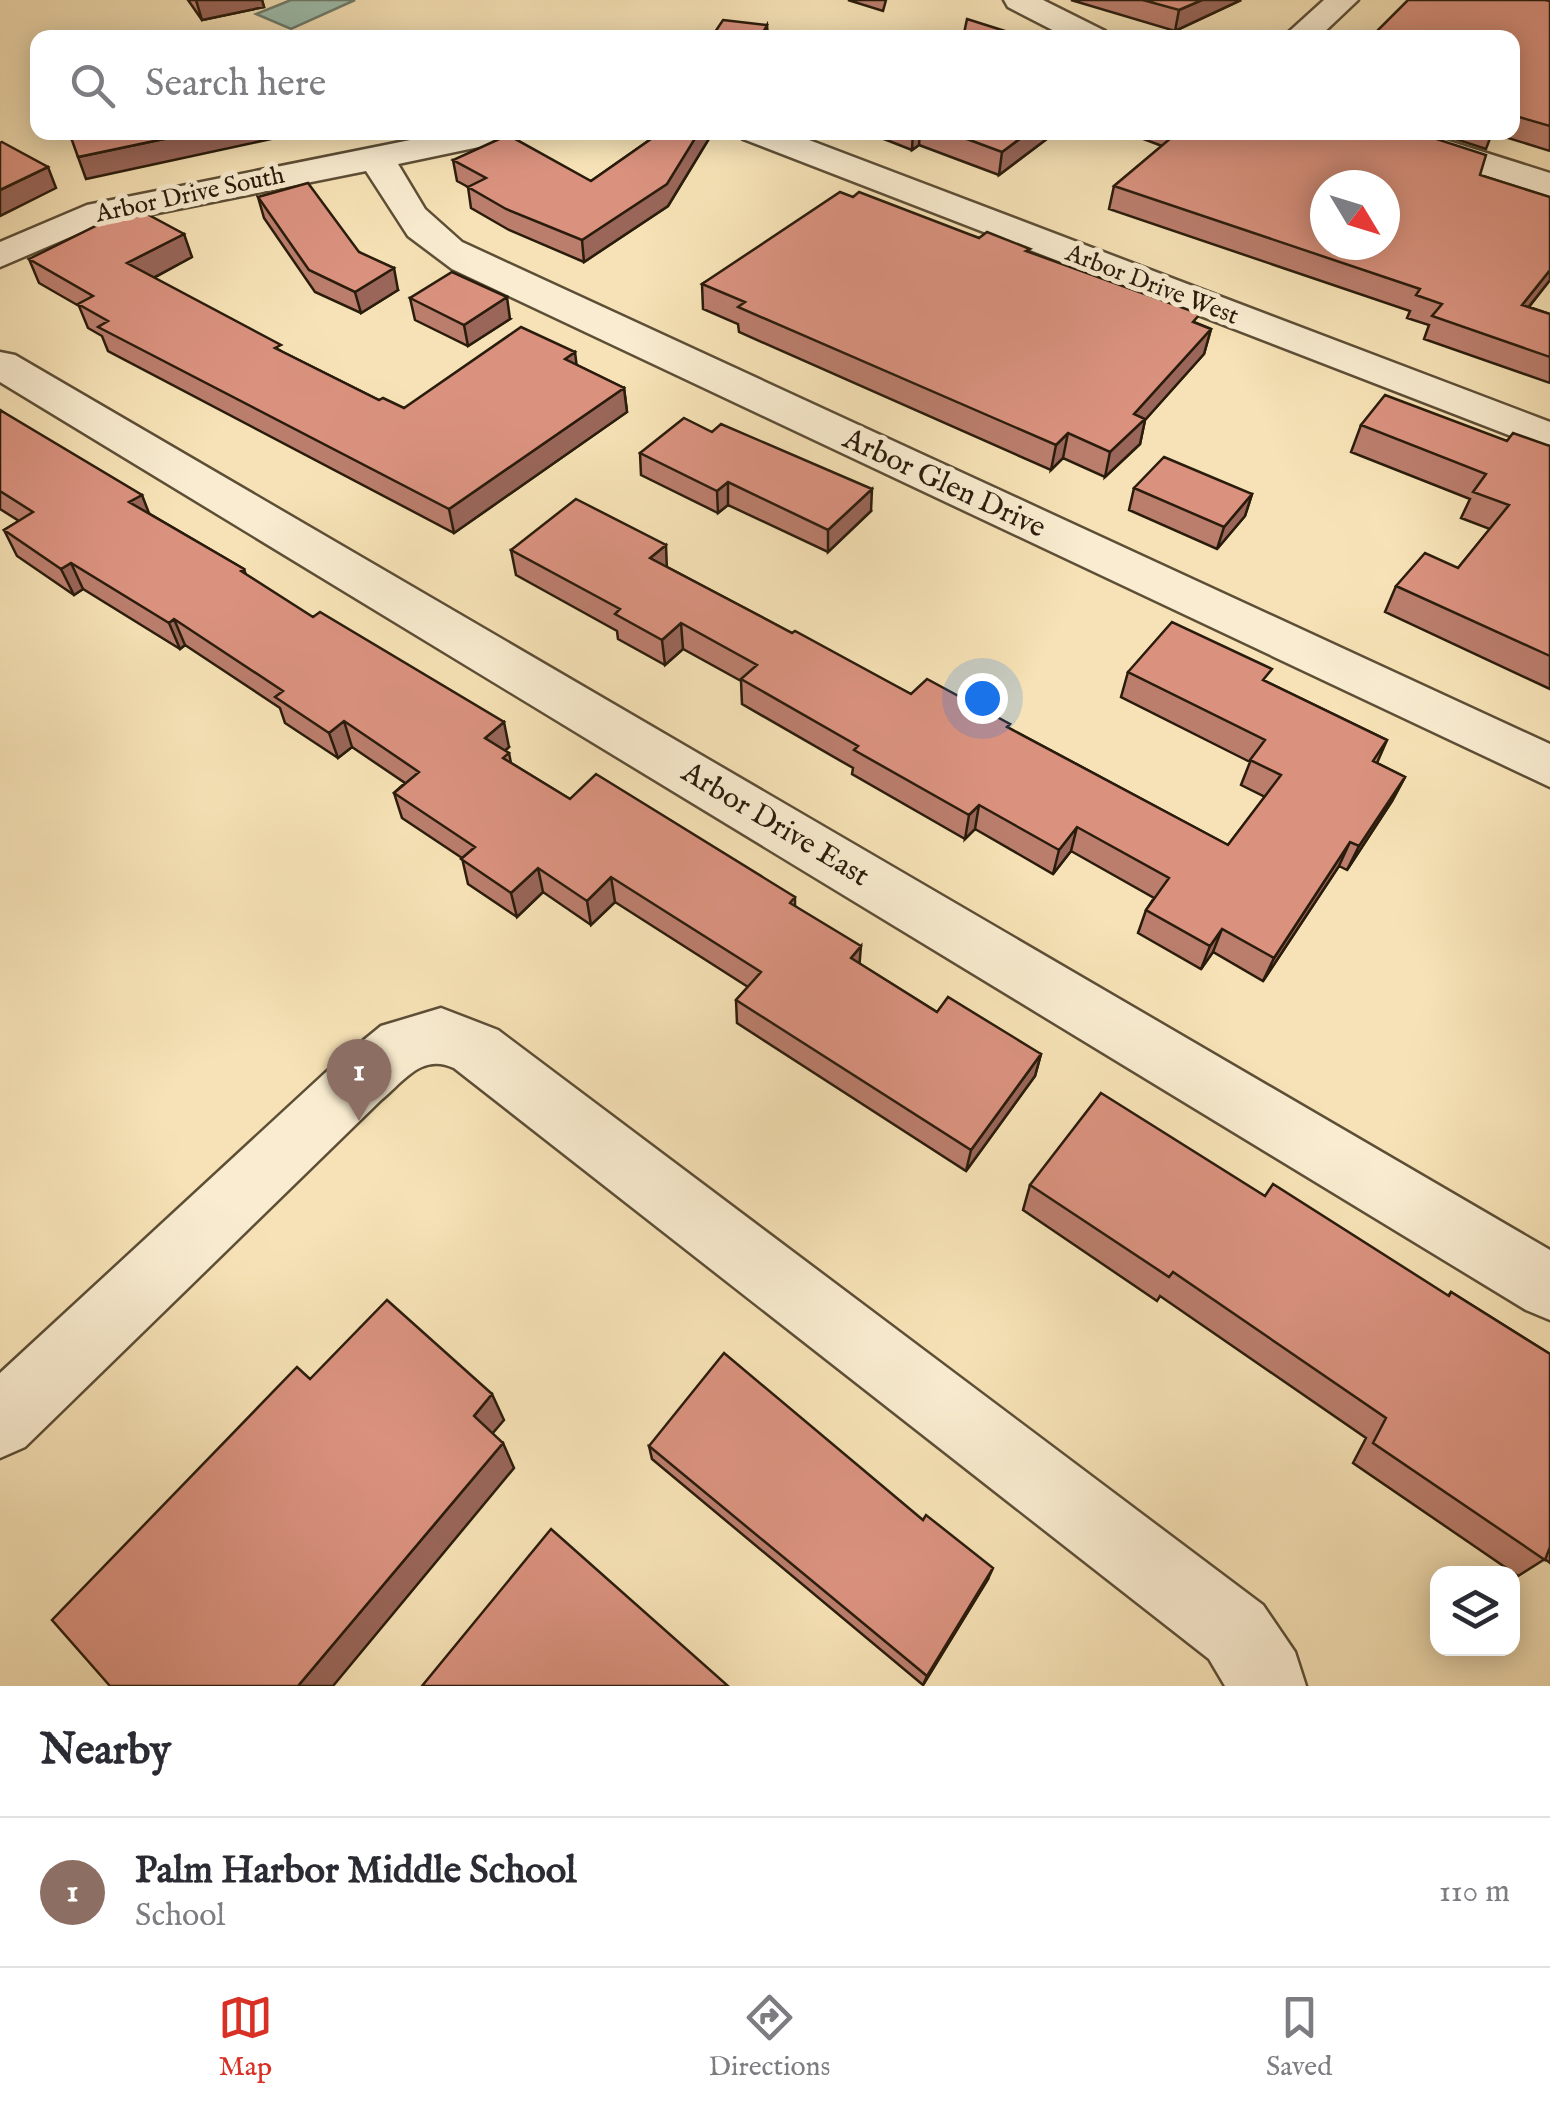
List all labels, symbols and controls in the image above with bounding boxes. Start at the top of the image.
search box [30,30,1520,140]
icon: search [65,58,120,113]
text: Search here [145,61,326,109]
street label: Arbor Drive South [92,159,288,231]
north arrow [1310,170,1400,260]
street label: Arbor Drive West [1060,237,1243,333]
street label: Arbor Glen Drive [836,420,1051,548]
your location [957,673,1008,724]
street label: Arbor Drive East [673,754,876,896]
pin: 1 [326,1038,392,1121]
map controls [1430,1566,1520,1656]
button: layers [1430,1566,1520,1656]
text: Nearby [40,1725,171,1778]
text: Palm Harbor Middle School [135,1848,576,1896]
text: 1 [67,1872,78,1913]
text: 110 m [1439,1872,1510,1913]
text: School [135,1896,225,1937]
tab: Map [218,1990,273,2085]
tab: Directions [708,1990,830,2085]
tab: Saved [1266,1990,1332,2085]

